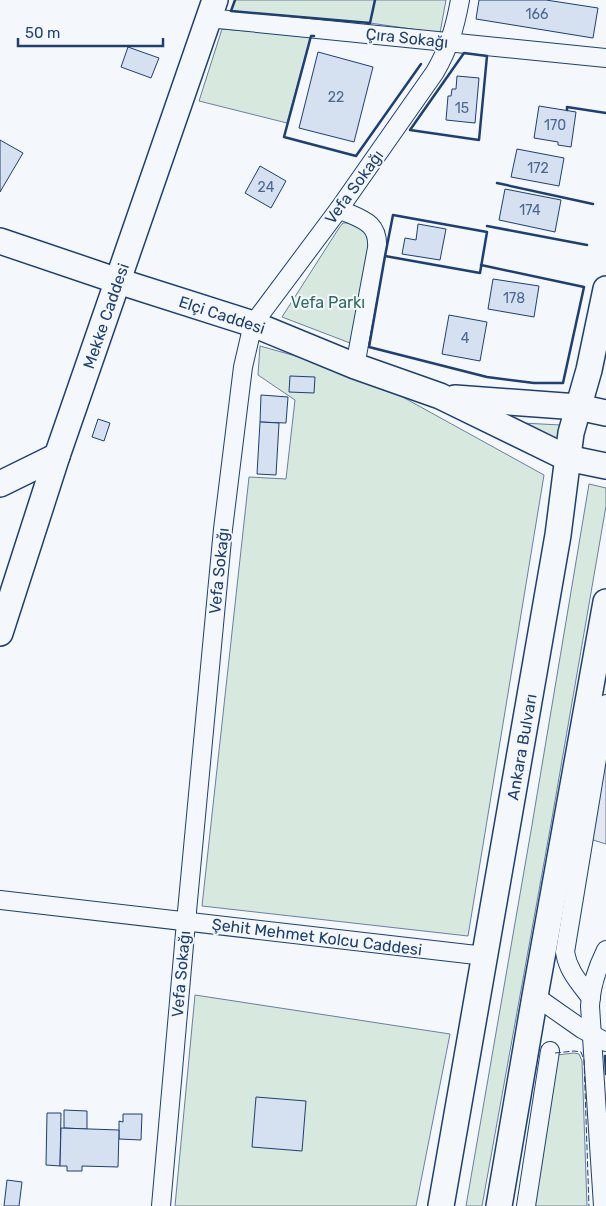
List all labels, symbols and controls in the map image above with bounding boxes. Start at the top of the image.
house number: 166 [526,6,548,23]
scale bar [18,15,162,47]
text: 50 m [25,24,60,42]
street label: Çıra Sokağı [365,24,449,52]
house number: 22 [328,89,344,106]
house number: 15 [455,100,469,117]
house number: 170 [544,117,566,134]
street label: Vefa Sokağı [321,146,387,228]
house number: 172 [527,160,549,177]
house number: 24 [258,179,275,196]
house number: 174 [519,202,541,219]
street label: Mekke Caddesi [79,261,133,371]
house number: 178 [503,290,525,307]
street label: Elçi Caddesi [176,292,268,338]
park label: Vefa Parkı [291,293,365,312]
house number: 4 [461,330,470,347]
street label: Vefa Sokağı [205,527,233,615]
street label: Ankara Bulvarı [503,692,541,802]
street label: Şehit Mehmet Kolcu Caddesi [211,915,423,959]
street label: Vefa Sokağı [168,930,194,1018]

